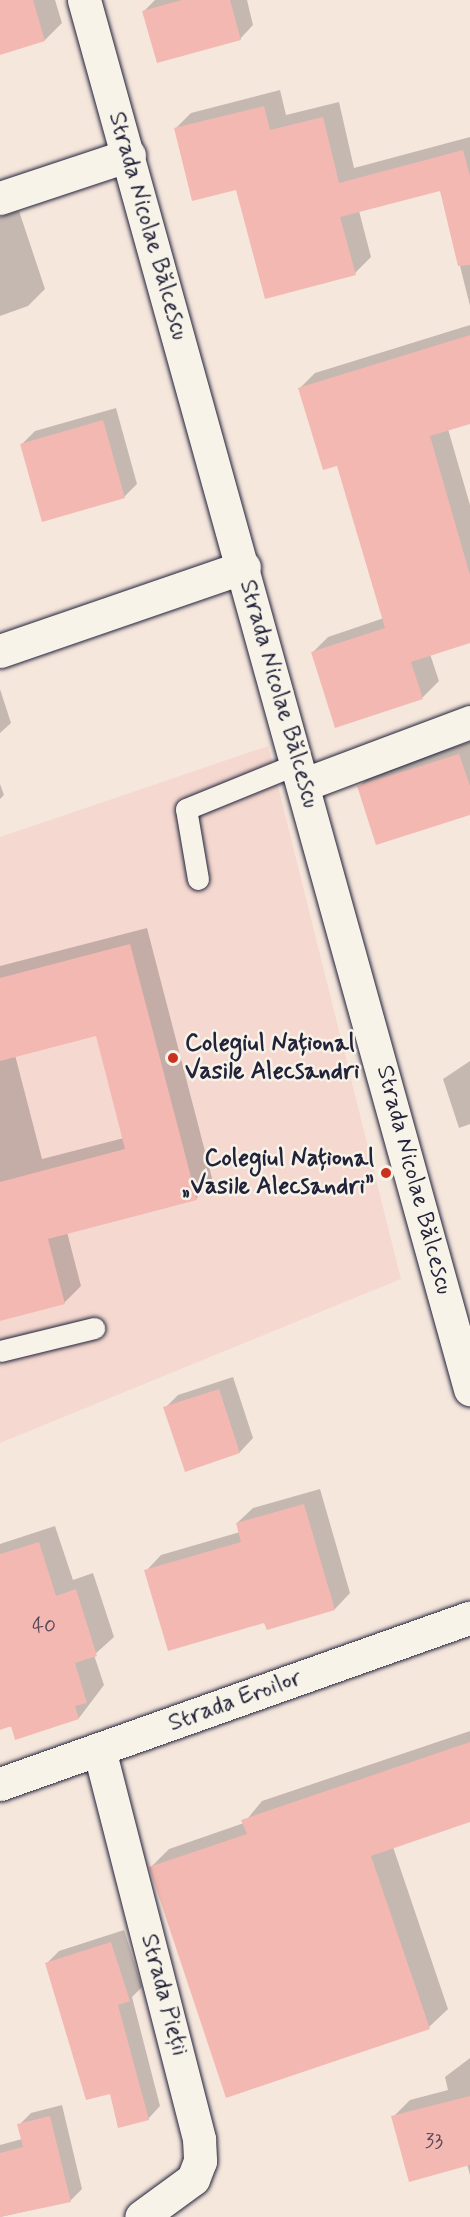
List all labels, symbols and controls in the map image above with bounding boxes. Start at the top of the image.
street label: Strada Nicolae Bălcescu [101,107,195,345]
street label: Strada Nicolae Bălcescu [232,575,326,813]
place label: Colegiul Național Vasile Alecsandri [185,1030,359,1086]
marker: Colegiul Național Vasile Alecsandri [166,1051,180,1065]
street label: Strada Nicolae Bălcescu [369,1061,459,1299]
place label: Colegiul Național „Vasile Alecsandri” [181,1145,374,1201]
marker: Colegiul Național „Vasile Alecsandri” [379,1166,393,1180]
house number: 40 [32,1613,56,1639]
street label: Strada Eroilor [165,1664,305,1738]
street label: Strada Pieții [134,1931,194,2059]
house number: 33 [425,2128,443,2154]

